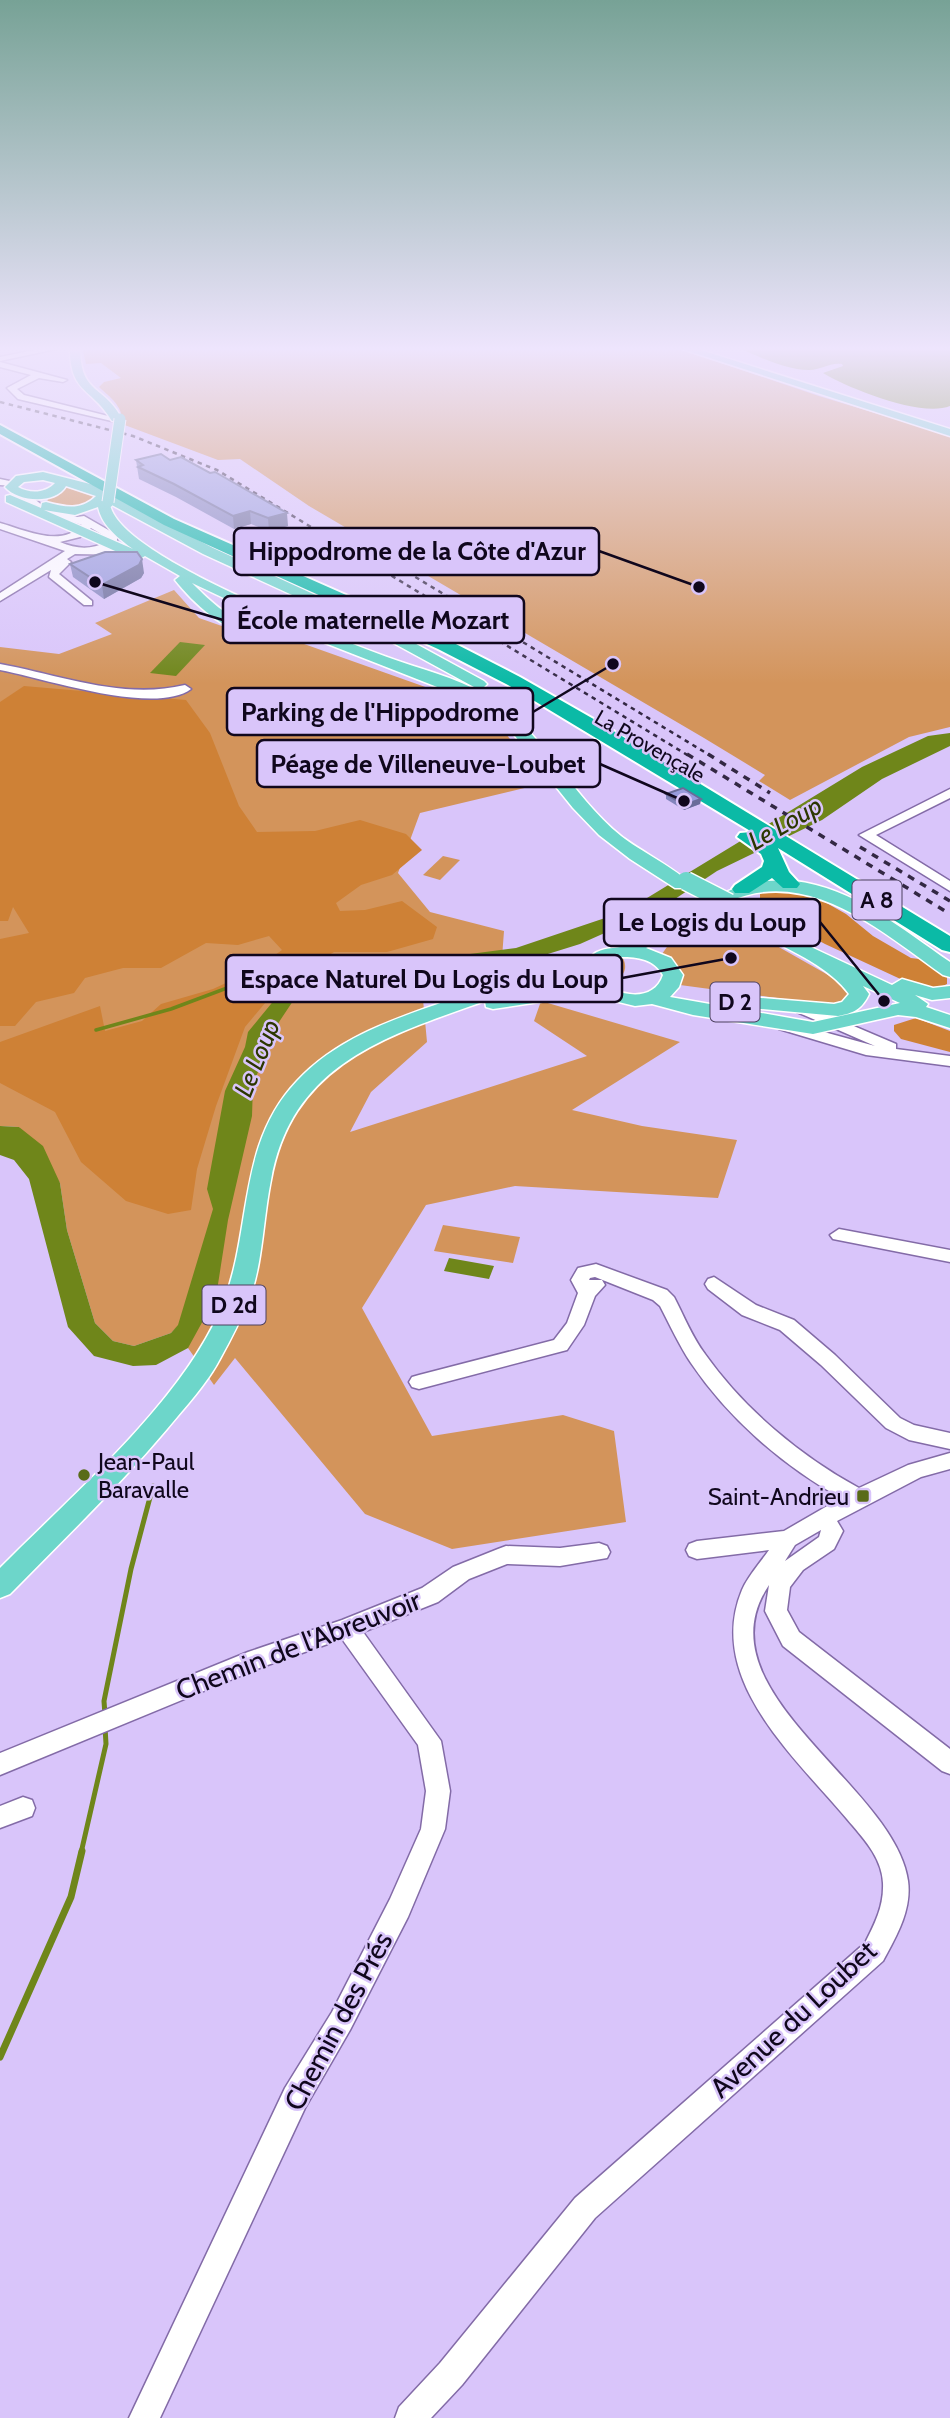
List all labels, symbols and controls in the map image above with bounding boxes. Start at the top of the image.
callout: Hippodrome de la Côte d'Azur [234,528,599,575]
text: Hippodrome de la Côte d'Azur [248,535,586,567]
callout: École maternelle Mozart [223,596,524,643]
text: École maternelle Mozart [237,604,509,636]
callout: Parking de l'Hippodrome [227,688,533,735]
text: Parking de l'Hippodrome [241,696,519,728]
street label: La Provençale [591,704,710,788]
callout: Péage de Villeneuve-Loubet [257,740,600,787]
text: Péage de Villeneuve-Loubet [270,748,586,780]
water label: Le Loup [742,789,828,857]
road number: A 8 [852,880,902,920]
callout: Le Logis du Loup [604,899,820,946]
text: Le Logis du Loup [618,906,806,938]
callout: Espace Naturel Du Logis du Loup [226,955,622,1002]
text: Espace Naturel Du Logis du Loup [240,963,608,995]
road number: D 2 [710,982,760,1021]
water label: Le Loup [227,1015,287,1101]
road number: D 2d [202,1286,266,1324]
place label: Jean-Paul Baravalle [97,1447,195,1504]
marker: Jean-Paul Baravalle [76,1467,92,1483]
place label: Saint-Andrieu [708,1482,849,1511]
marker: Saint-Andrieu [855,1488,871,1504]
street label: Chemin de l'Abreuvoir [171,1583,425,1707]
street label: Chemin des Prés [277,1926,399,2116]
street label: Avenue du Loubet [703,1933,883,2105]

